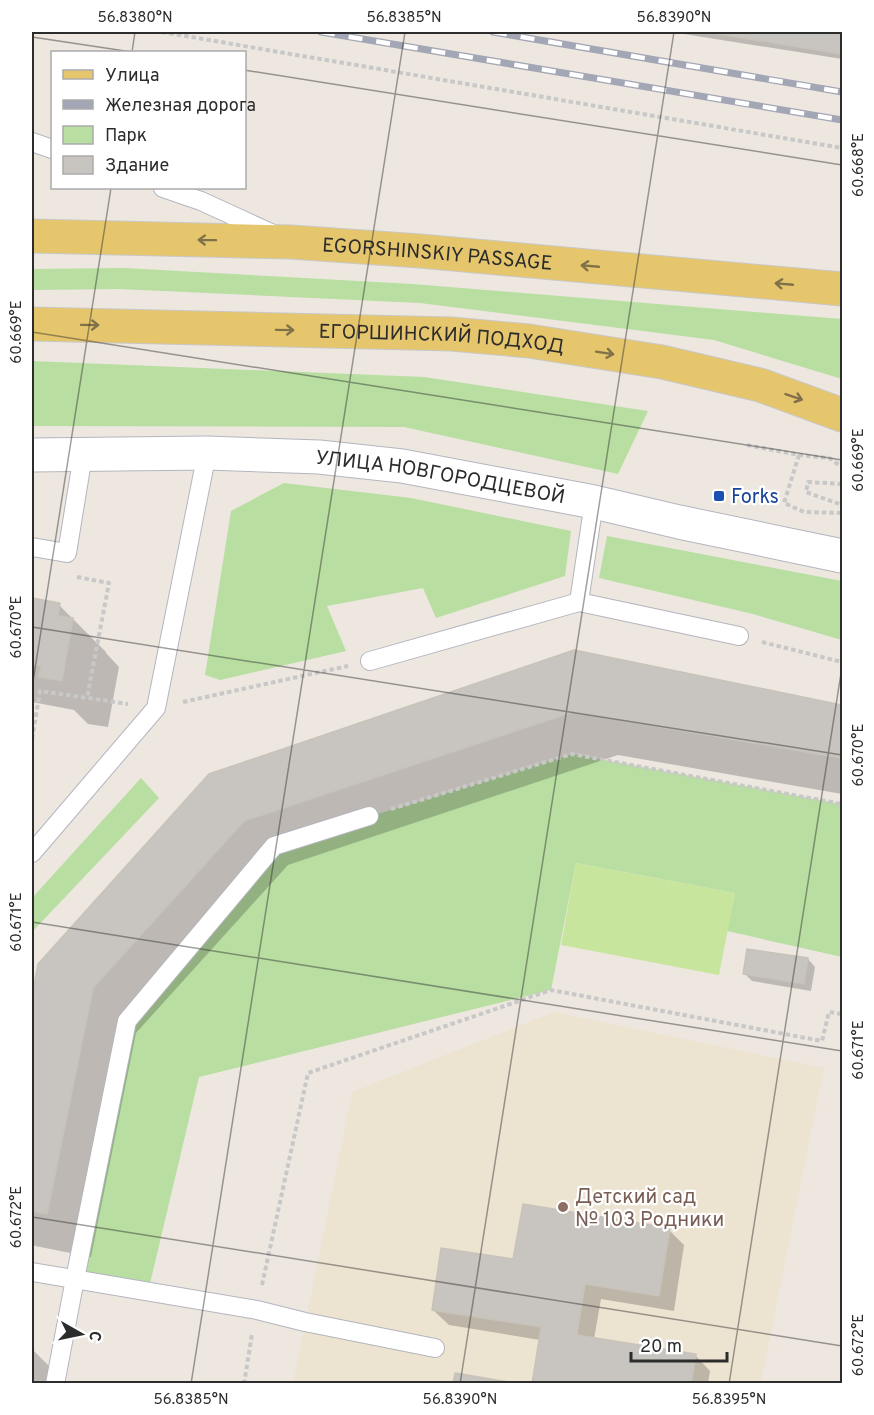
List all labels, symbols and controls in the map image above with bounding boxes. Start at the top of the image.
text: 56.8380°N [97,9,173,28]
text: 56.8385°N [366,9,442,28]
text: 56.8390°N [637,9,711,28]
legend [51,51,246,189]
text: Улица [105,65,159,88]
text: Железная дорога [105,95,256,118]
text: Парк [105,125,147,148]
text: 60.668°E [850,133,869,197]
text: Здание [105,155,169,178]
street label: EGORSHINSKIY PASSAGE [321,233,554,278]
one-way arrow [198,234,218,246]
one-way arrow [581,260,600,271]
one-way arrow [775,278,795,289]
text: 60.669°E [8,300,27,364]
one-way arrow [79,320,99,331]
street label: ЕГОРШИНСКИЙ ПОДХОД [318,320,566,361]
one-way arrow [274,324,294,336]
one-way arrow [594,347,614,358]
one-way arrow [784,393,803,404]
text: 60.669°E [850,428,869,492]
street label: УЛИЦА НОВГОРОДЦЕВОЙ [314,446,567,511]
place label: Forks [731,485,779,511]
marker: Forks [712,489,726,503]
text: 60.670°E [8,596,27,658]
text: 60.670°E [850,724,869,786]
text: 60.671°E [8,892,27,952]
text: 60.671°E [850,1020,869,1080]
place label: Детский сад № 103 Родники [575,1185,724,1234]
text: 60.672°E [8,1186,27,1248]
marker: Детский сад № 103 Родники [556,1200,570,1214]
north arrow [51,1304,111,1364]
text: 60.672°E [850,1314,869,1376]
scale bar [631,1325,727,1363]
text: С [83,1329,105,1343]
text: 20 m [640,1336,682,1359]
text: 56.8385°N [153,1391,229,1410]
text: 56.8390°N [423,1391,497,1410]
text: 56.8395°N [692,1391,766,1410]

